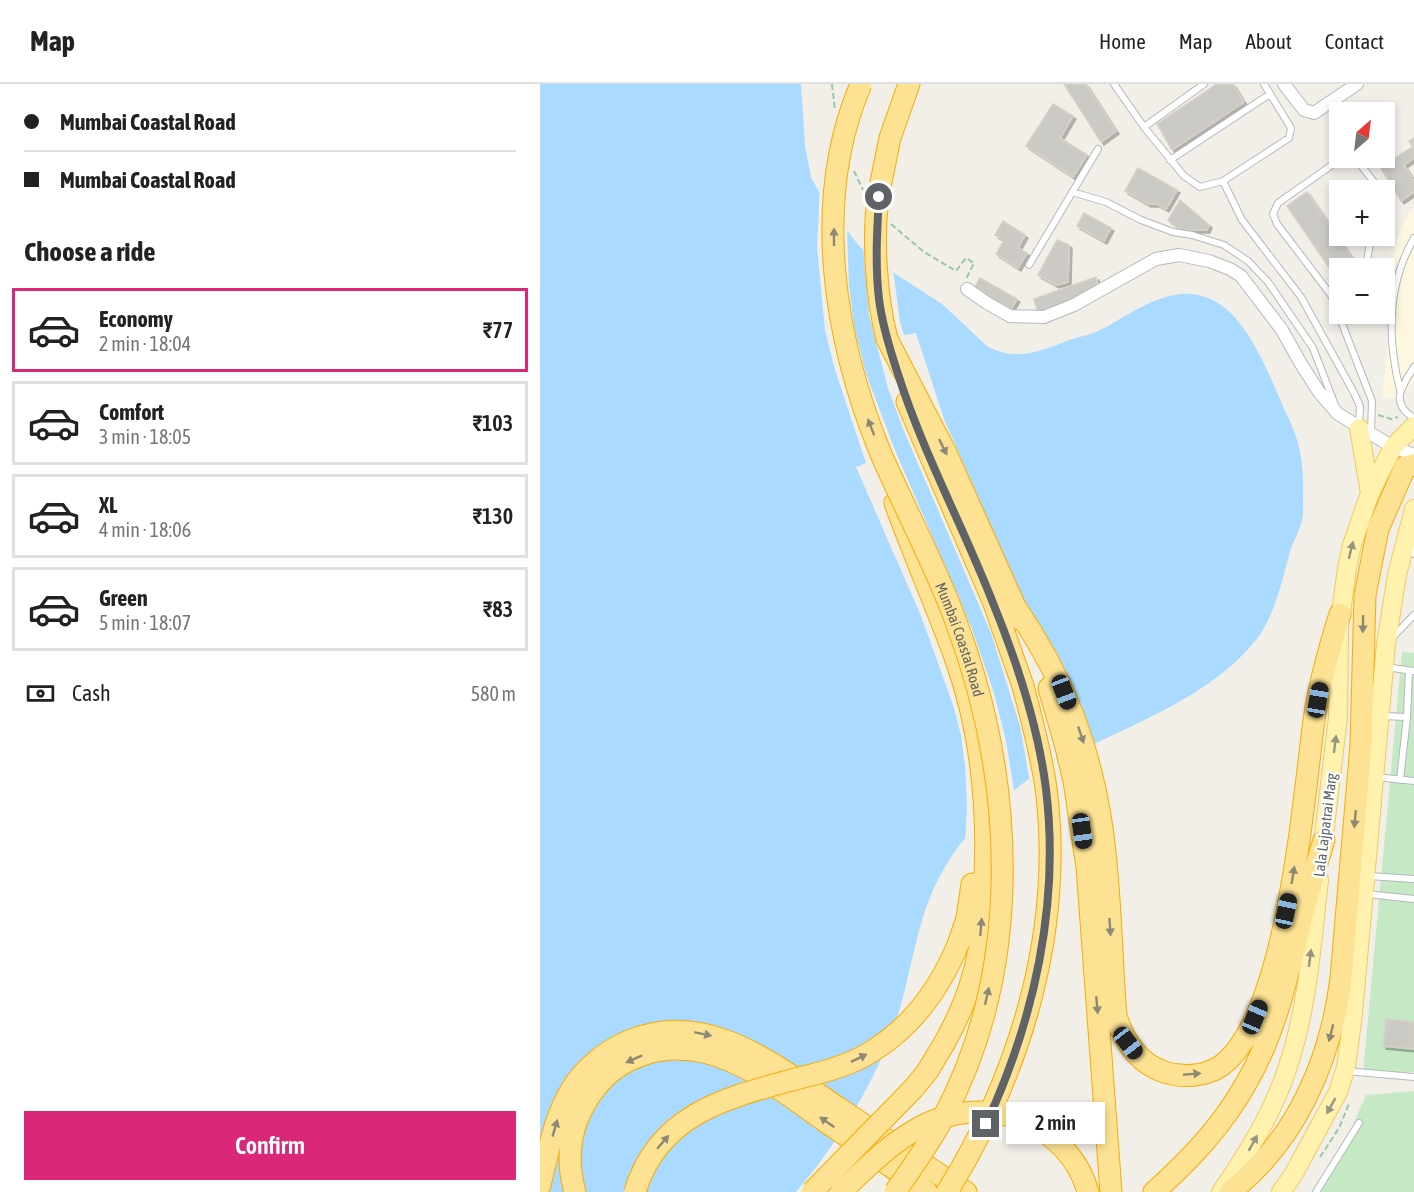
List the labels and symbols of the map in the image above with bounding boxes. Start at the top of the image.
north arrow [1329,102,1395,168]
route start [865,183,892,210]
one-way arrow [829,227,839,246]
one-way arrow [866,417,876,435]
one-way arrow [938,438,947,455]
one-way arrow [1347,541,1356,559]
street label: Mumbai Coastal Road [933,580,988,698]
one-way arrow [1359,614,1368,633]
car [1049,672,1079,712]
car [1306,681,1330,719]
one-way arrow [1076,726,1086,744]
one-way arrow [1330,734,1340,753]
street label: Lala Lajpatrai Marg [1310,772,1340,878]
one-way arrow [1350,809,1360,828]
car [1071,812,1093,850]
one-way arrow [1288,865,1297,884]
car [1273,892,1299,930]
one-way arrow [1105,917,1115,936]
one-way arrow [976,918,986,937]
one-way arrow [1305,949,1315,968]
one-way arrow [983,986,992,1005]
one-way arrow [1092,996,1102,1015]
car [1240,997,1270,1037]
car [1110,1023,1146,1063]
one-way arrow [1326,1024,1336,1042]
one-way arrow [694,1030,713,1039]
one-way arrow [850,1053,867,1062]
one-way arrow [624,1054,642,1064]
one-way arrow [1183,1069,1202,1079]
one-way arrow [1326,1098,1336,1115]
callout: 2 min [1007,1103,1106,1145]
route end [972,1110,999,1137]
one-way arrow [820,1116,836,1128]
one-way arrow [551,1119,560,1137]
one-way arrow [1248,1134,1258,1151]
one-way arrow [656,1135,669,1150]

